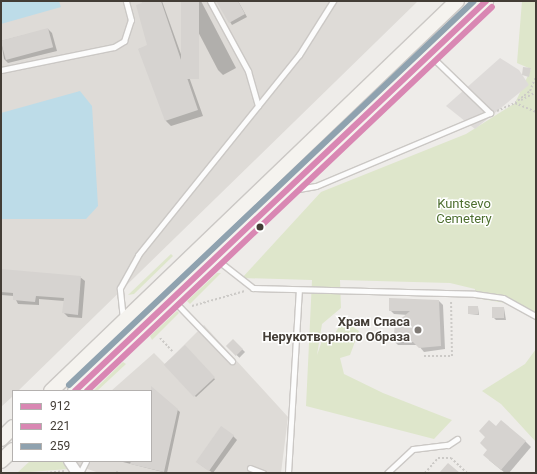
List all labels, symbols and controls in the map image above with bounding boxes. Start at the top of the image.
park label: Kuntsevo Cemetery [436,197,492,228]
unlabelled marker [255,222,265,232]
place label: Храм Спаса Нерукотворного Образа [262,315,410,346]
marker: Храм Спаса Нерукотворного Образа [413,325,423,335]
legend [12,390,152,462]
text: 912 [50,399,70,413]
text: 221 [50,419,70,433]
text: 259 [50,439,70,453]

